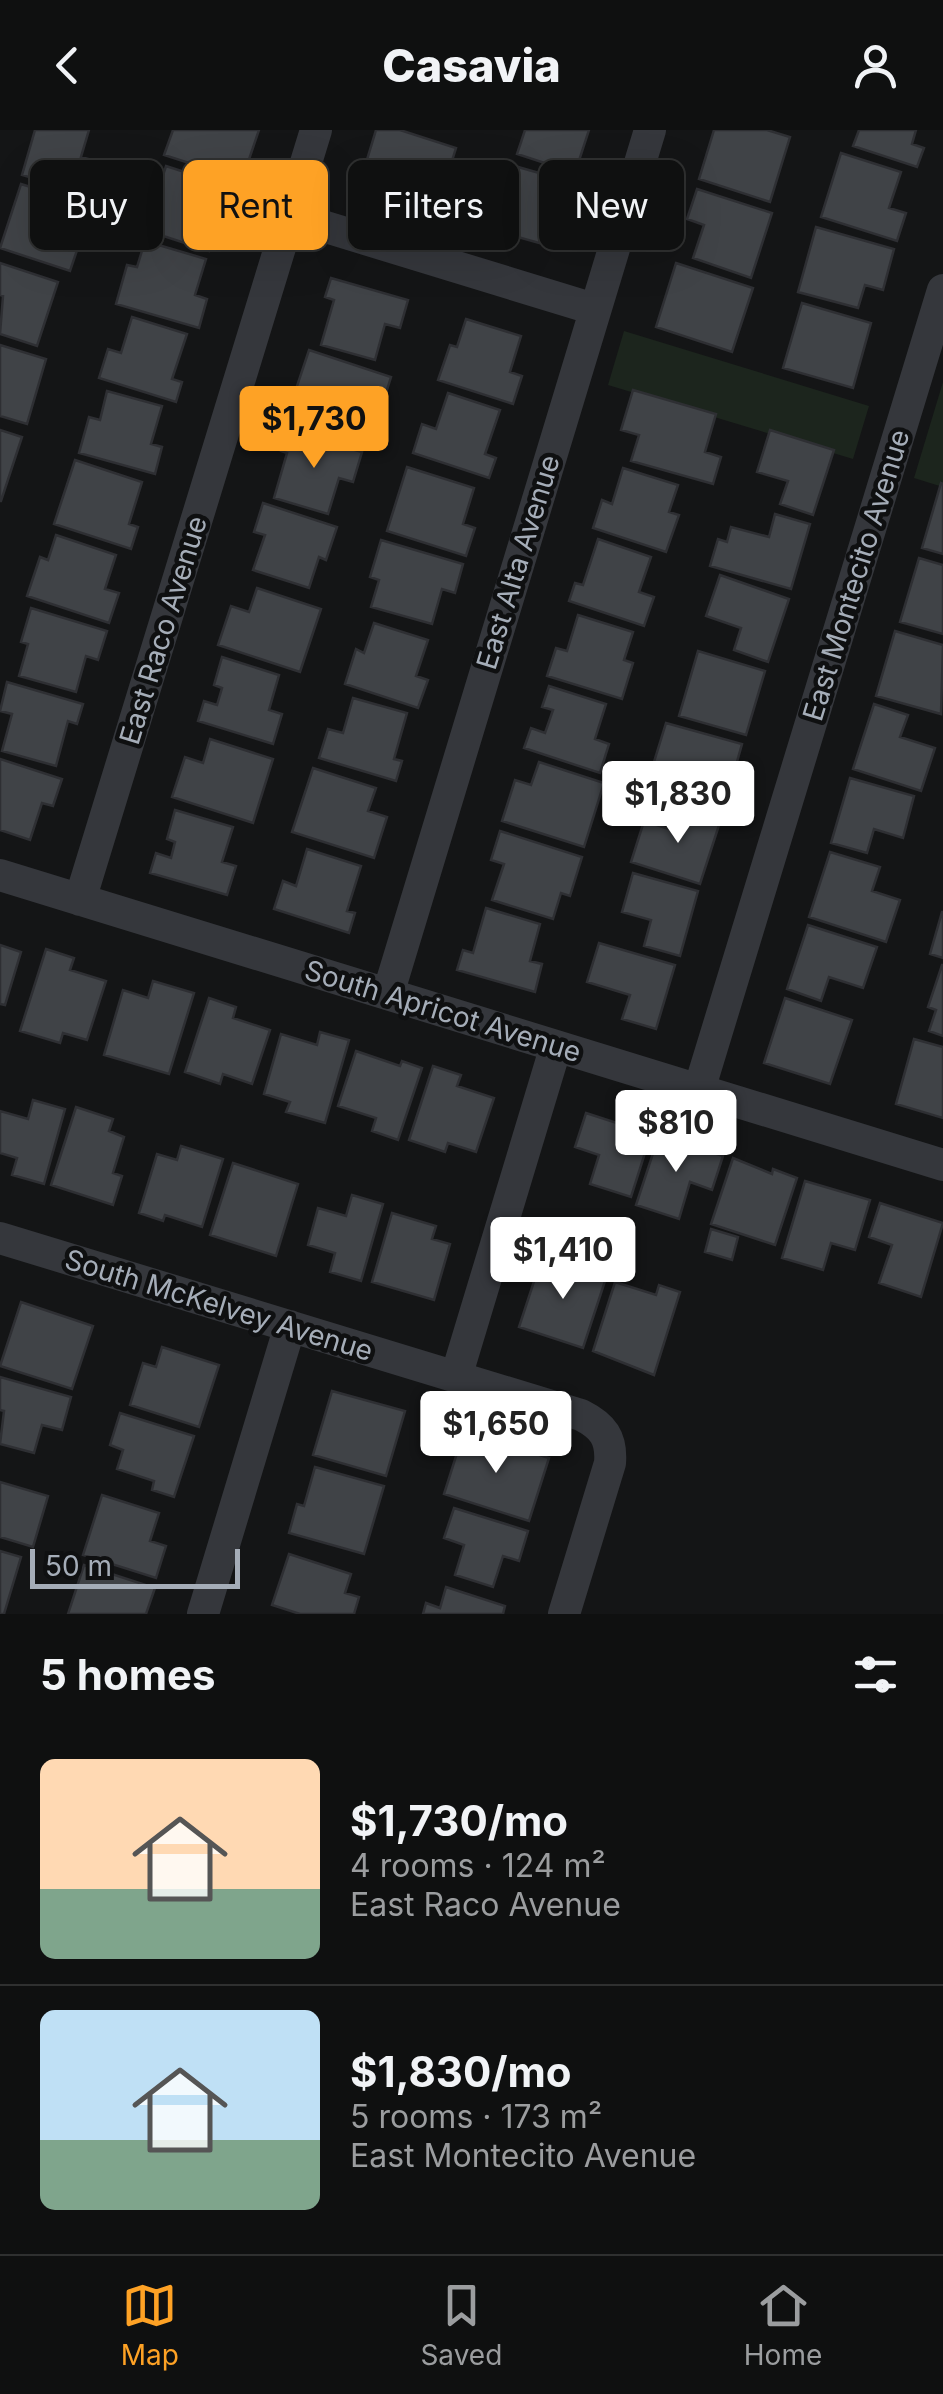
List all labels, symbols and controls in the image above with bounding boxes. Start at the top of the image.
icon: back [40,38,95,93]
text: Casavia [382,38,561,93]
icon: person [848,38,903,93]
chip: Buy [30,160,163,250]
chip: Rent [183,160,328,250]
chip: Filters [348,160,519,250]
chip: New [539,160,684,250]
pin: $1,730 [233,386,395,471]
text: $1,730 [262,399,366,438]
street label: East Montecito Avenue [795,425,917,725]
street label: East Alta Avenue [469,451,567,673]
street label: East Raco Avenue [112,512,214,748]
pin: $1,830 [597,761,759,846]
text: $1,830 [624,774,732,813]
street label: South Apricot Avenue [301,953,585,1069]
pin: $810 [617,1090,735,1175]
text: $810 [637,1103,715,1142]
pin: $1,410 [482,1217,644,1302]
text: $1,410 [512,1230,614,1269]
street label: South McKelvey Avenue [61,1242,377,1368]
pin: $1,650 [415,1391,577,1476]
text: $1,650 [442,1404,550,1443]
scale bar [30,1544,240,1588]
text: 50 m [45,1549,112,1583]
icon: filters [848,1647,903,1702]
text: 5 homes [40,1649,216,1700]
text: $1,730/mo [350,1795,568,1846]
icon: home [120,1799,240,1919]
text: 4 rooms · 124 m² [350,1846,606,1885]
text: East Raco Avenue [350,1885,621,1924]
text: $1,830/mo [350,2046,572,2097]
icon: home [120,2050,240,2170]
text: 5 rooms · 173 m² [350,2097,602,2136]
text: East Montecito Avenue [350,2136,696,2175]
tab: Map [121,2278,179,2372]
tab: Saved [420,2278,502,2372]
tab: Home [744,2278,822,2372]

